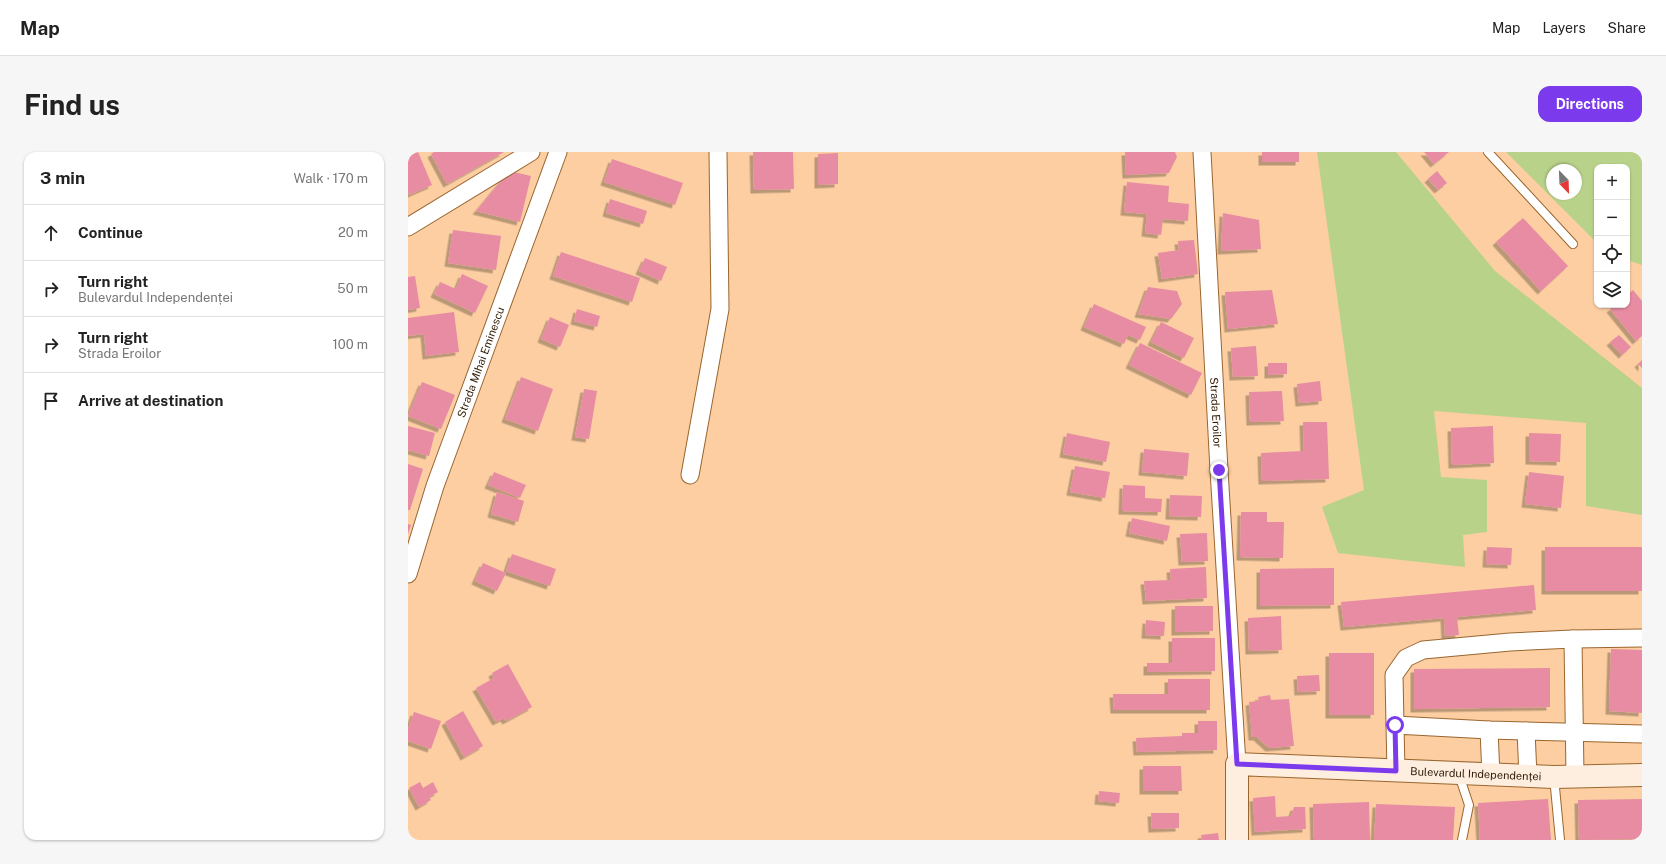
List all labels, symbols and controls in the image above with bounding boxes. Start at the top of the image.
text: Map [20,17,60,39]
text: Map [1492,20,1520,36]
text: Layers [1542,20,1586,36]
text: Share [1608,20,1646,36]
button: Directions [1538,86,1642,122]
text: Find us [24,88,120,121]
north arrow [1546,164,1582,200]
map controls [1594,164,1630,308]
button: + [1594,164,1630,200]
text: 3 min [40,168,85,188]
text: Walk · 170 m [293,171,368,186]
button: − [1594,200,1630,236]
icon: ahead [40,222,62,244]
text: Continue [78,224,143,241]
text: 20 m [338,225,368,240]
button: locate [1594,236,1630,272]
button: layers [1594,272,1630,308]
text: Turn right [78,273,148,290]
icon: right [40,278,62,300]
text: 50 m [337,281,368,296]
text: Bulevardul Independenței [78,290,233,305]
street label: Strada Mihai Eminescu [455,305,506,419]
text: Turn right [78,329,148,346]
icon: right [40,334,62,356]
text: 100 m [332,337,368,352]
text: Strada Eroilor [78,346,161,361]
street label: Strada Eroilor [1208,377,1224,448]
icon: arrive [40,390,62,412]
text: Arrive at destination [78,392,223,409]
route end [1210,461,1228,479]
route start [1386,716,1404,734]
street label: Bulevardul Independenței [1410,765,1542,782]

